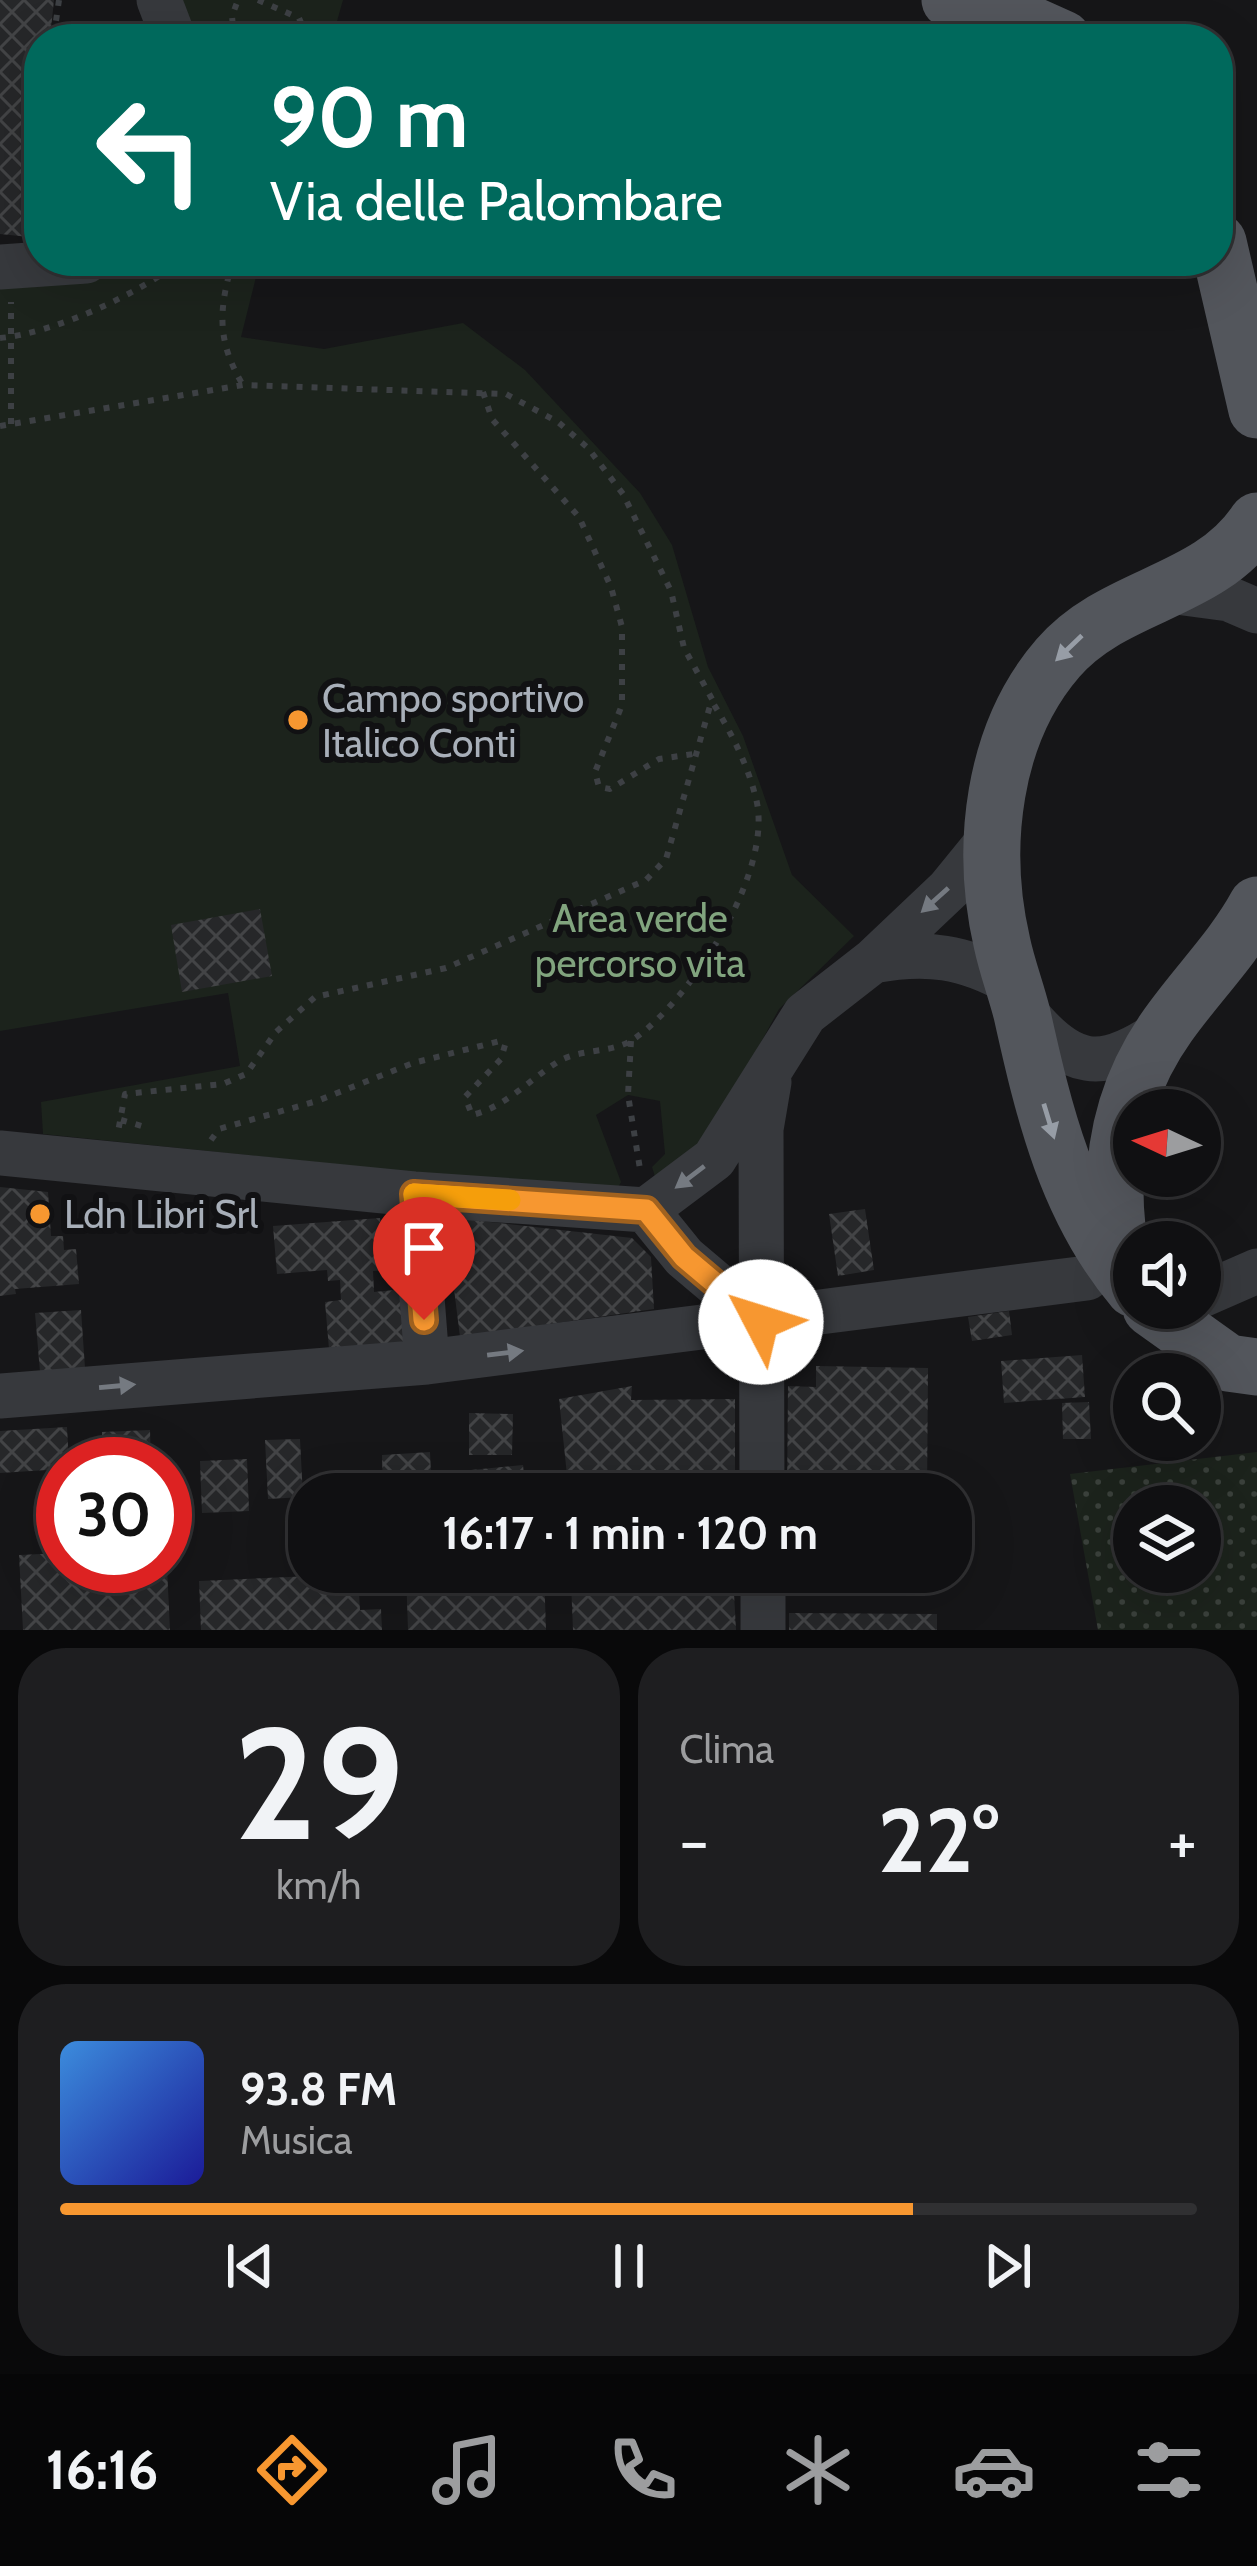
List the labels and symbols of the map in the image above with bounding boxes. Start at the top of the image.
one-way arrow [1055,634,1084,662]
place label: Campo sportivo Italico Conti [322,674,584,767]
marker: Campo sportivo Italico Conti [285,707,311,733]
one-way arrow [921,886,950,914]
park label: Area verde percorso vita [535,894,745,987]
north arrow [1113,1089,1221,1197]
one-way arrow [1041,1103,1059,1140]
one-way arrow [674,1164,706,1188]
place label: Ldn Libri Srl [64,1190,258,1238]
pin [373,1197,475,1320]
marker: Ldn Libri Srl [27,1201,53,1227]
position arrow [698,1259,824,1385]
one-way arrow [487,1343,524,1362]
one-way arrow [99,1377,136,1396]
speed limit sign: 30 [36,1437,192,1593]

